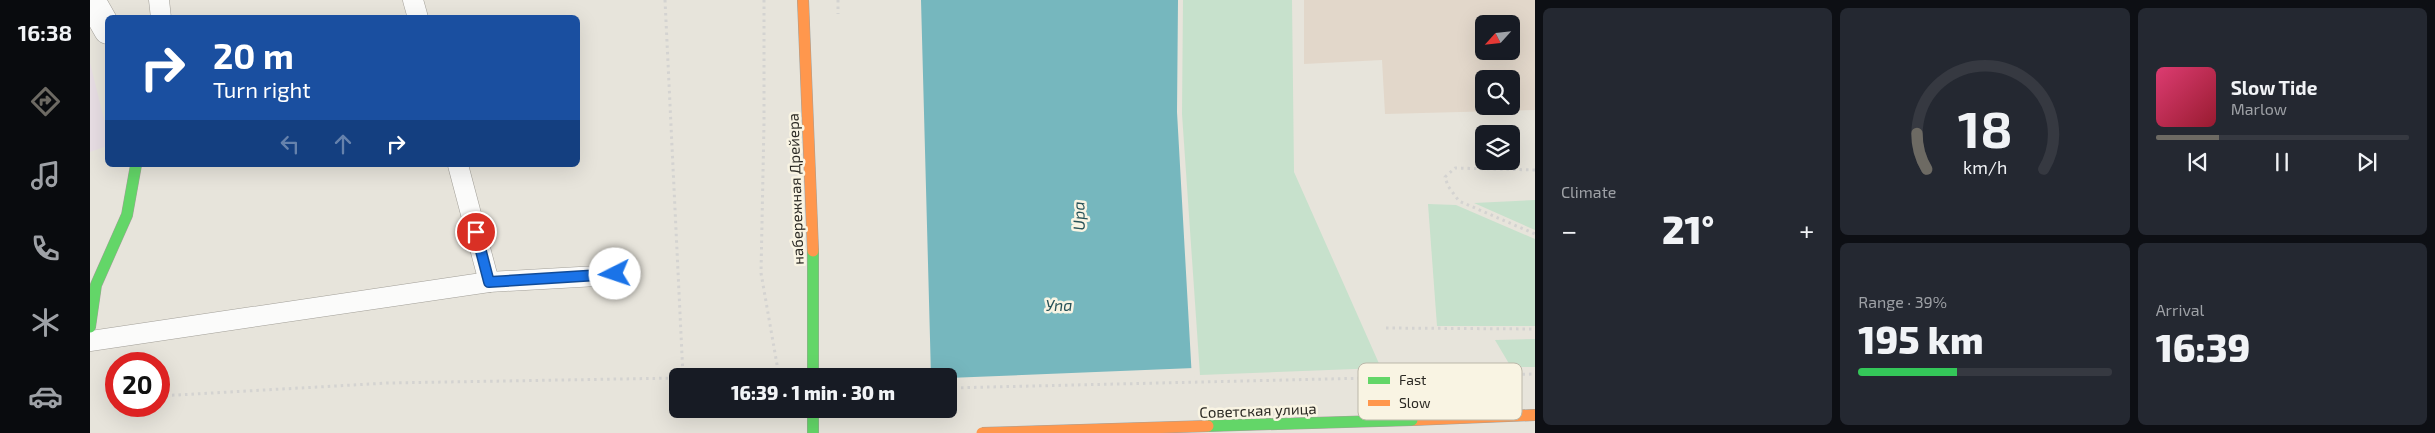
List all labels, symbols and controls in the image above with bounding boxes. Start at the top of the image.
north arrow [1475,15,1520,60]
map controls [1475,15,1520,170]
text: 16:38 [18,19,72,45]
text: 20 m [213,34,294,76]
icon: right [130,35,195,100]
button: search [1475,70,1520,115]
text: Turn right [213,76,311,102]
text: Slow Tide [2231,76,2317,99]
icon: directions [28,84,63,119]
text: 18 [1958,96,2012,158]
text: Marlow [2231,99,2287,118]
street label: набережная Дрейера [783,113,807,265]
button: layers [1475,125,1520,170]
icon: left [276,130,304,158]
icon: ahead [329,130,357,158]
icon: right [382,130,410,158]
icon: previous [2184,148,2212,176]
icon: pause [2268,148,2296,176]
icon: next [2353,148,2381,176]
text: km/h [1963,156,2007,178]
icon: music [28,158,63,193]
text: Climate [1561,182,1616,201]
water label: Upa [1068,201,1088,231]
text: 21° [1662,206,1714,252]
pin [455,211,497,253]
text: − [1561,213,1577,247]
text: + [1799,213,1814,247]
icon: arrive [462,218,490,246]
icon: phone [28,231,63,266]
position arrow [588,247,640,299]
text: Range · 39% [1858,292,1947,311]
water label: Упа [1045,295,1073,314]
text: Arrival [2156,300,2204,319]
icon: climate [28,305,63,340]
text: 195 km [1858,316,1984,362]
text: 16:39 [2156,324,2250,370]
speed limit sign: 20 [105,352,170,417]
legend [1358,363,1522,420]
text: Fast [1399,371,1426,388]
icon: car [28,379,63,414]
text: 16:39 · 1 min · 30 m [731,381,895,404]
text: Slow [1399,394,1431,411]
street label: Советская улица [1199,399,1317,422]

